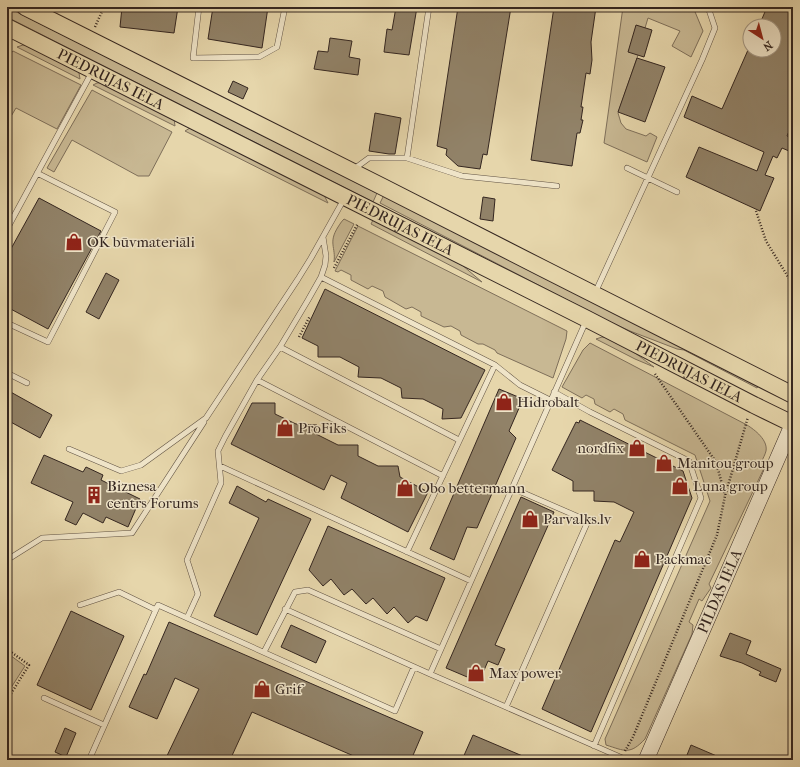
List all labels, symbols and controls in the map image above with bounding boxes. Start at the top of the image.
north arrow [742,18,782,58]
text: N [760,38,775,54]
street label: PIEDRUJAS IELA [54,45,167,114]
street label: PIEDRUJAS IELA [344,190,457,259]
shop icon: OK būvmateriāli [64,232,84,252]
place label: OK būvmateriāli [87,233,196,251]
street label: PIEDRUJAS IELA [633,337,745,406]
shop icon: Hidrobalt [494,392,514,412]
place label: Hidrobalt [517,393,580,411]
shop icon: ProFiks [275,418,295,438]
place label: ProFiks [298,419,347,437]
shop icon: nordfix [627,438,647,458]
place label: nordfix [577,439,624,457]
shop icon: Manitou group [654,453,674,473]
place label: Manitou group [677,454,774,472]
shop icon: Luna group [670,476,690,496]
place label: Biznesa centrs Forums [107,477,199,512]
place label: Luna group [693,477,768,495]
shop icon: Obo bettermann [395,478,415,498]
place label: Obo bettermann [418,479,525,497]
building icon: Biznesa centrs Forums [84,485,104,505]
shop icon: Parvalks.lv [520,509,540,529]
place label: Parvalks.lv [543,510,612,528]
street label: PILDAS IELA [693,546,746,636]
shop icon: Packmac [632,549,652,569]
place label: Packmac [655,550,712,568]
shop icon: Max power [466,663,486,683]
place label: Max power [489,664,561,682]
shop icon: Grif [252,679,272,699]
place label: Grif [275,680,304,698]

